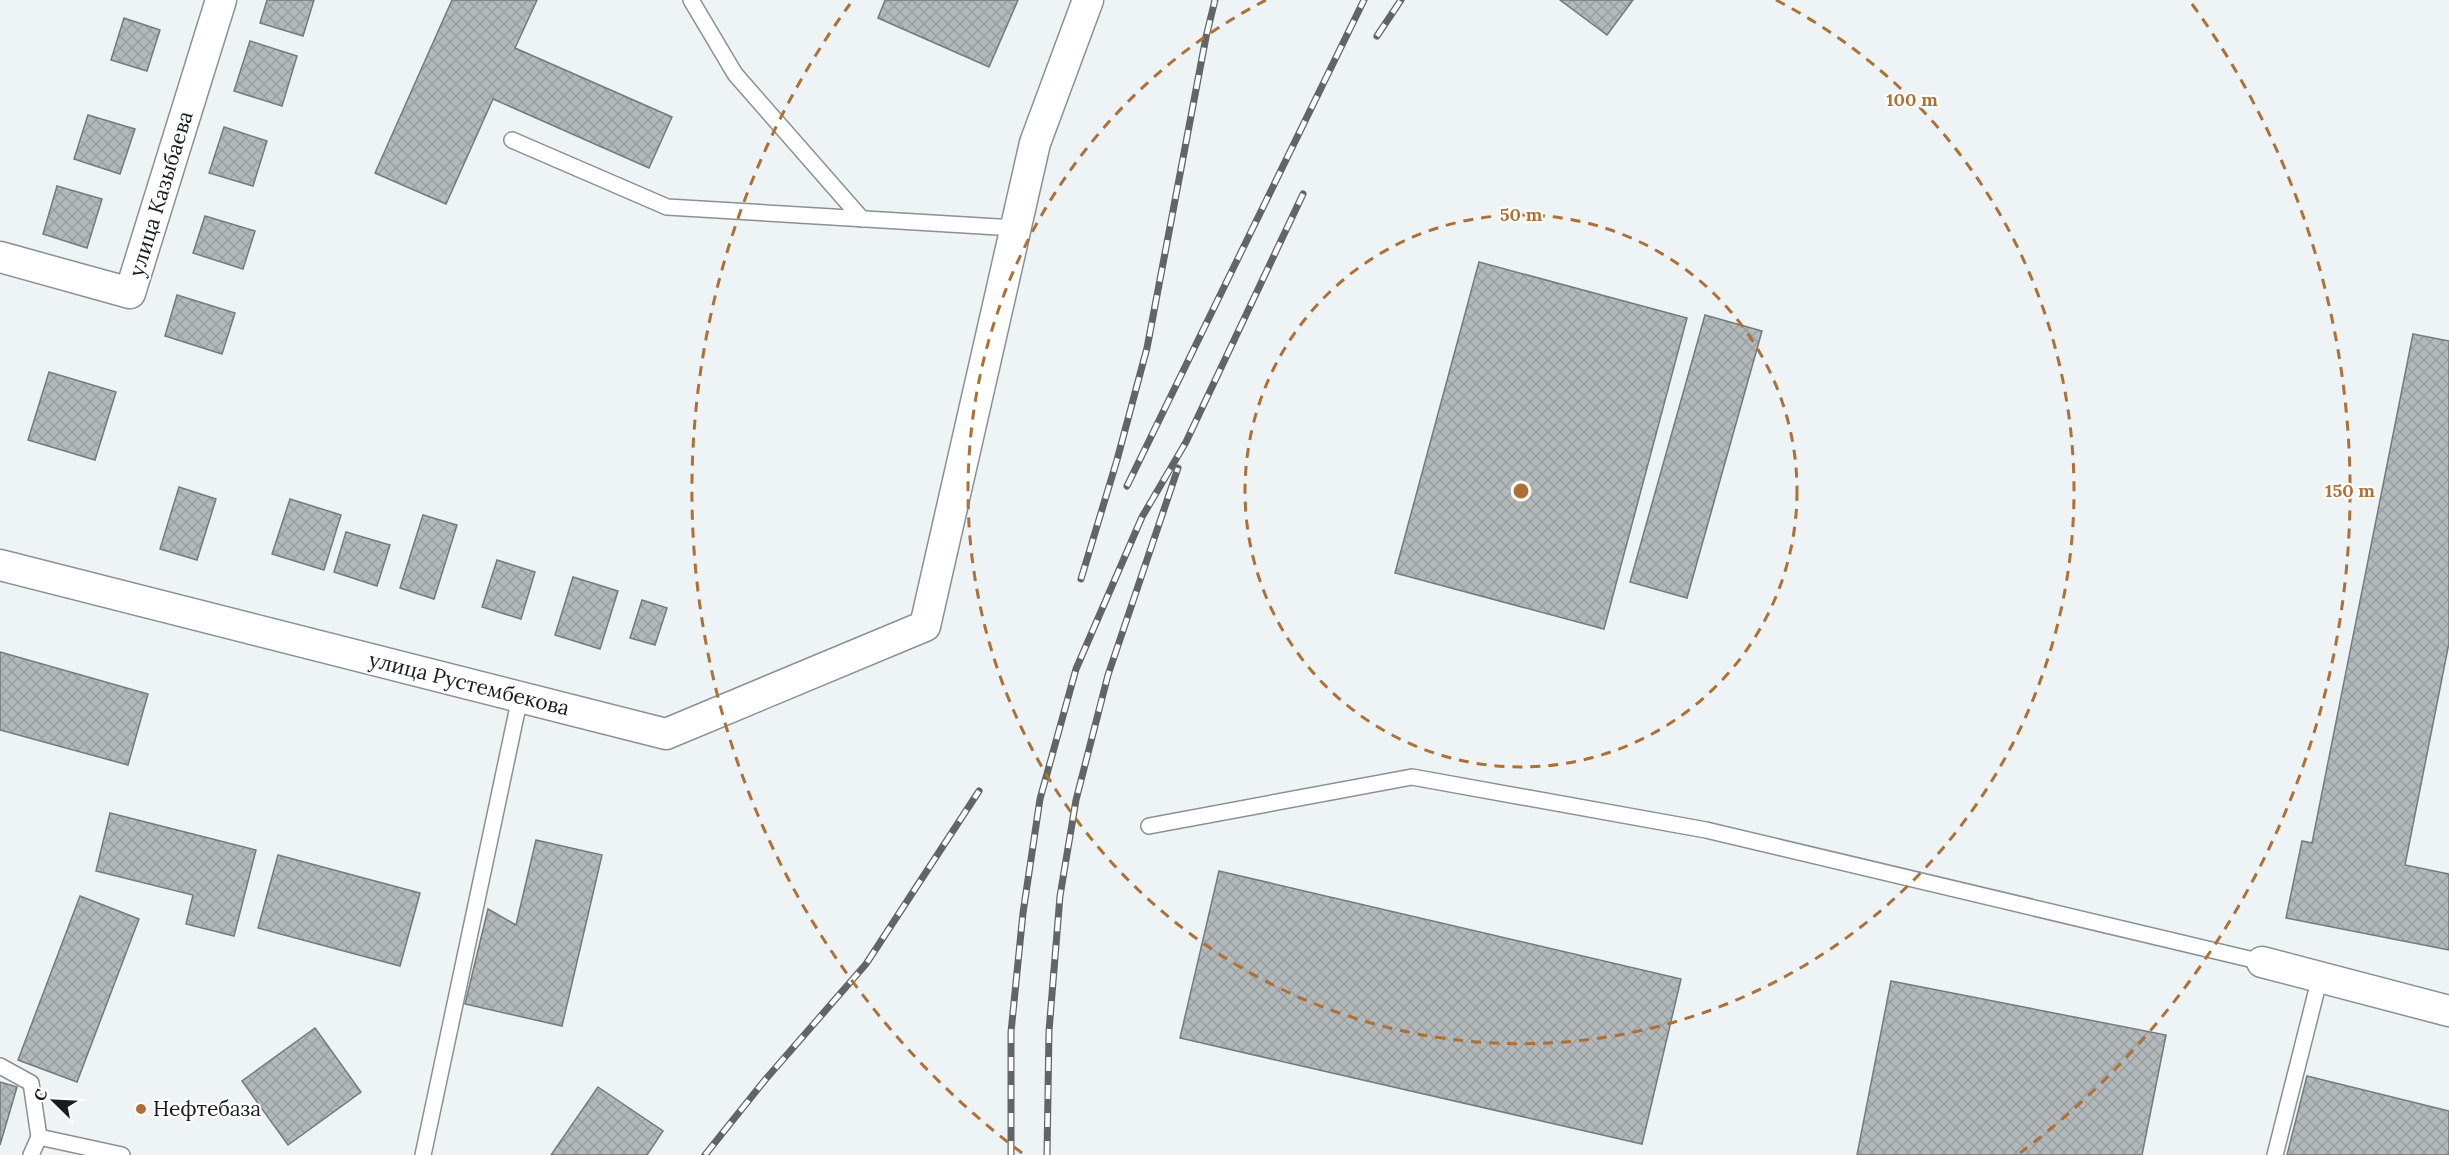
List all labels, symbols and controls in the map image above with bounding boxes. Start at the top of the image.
text: 100 m [1886,88,1938,111]
street label: улица Казыбаева [123,108,199,280]
text: 50 m [1500,203,1543,226]
text: 150 m [2325,479,2375,502]
centre of rings [1511,481,1531,501]
street label: улица Рустембекова [366,646,572,722]
north arrow [24,1071,84,1131]
text: С [29,1086,52,1104]
place label: Нефтебаза [153,1095,261,1122]
marker: Нефтебаза [134,1102,148,1116]

